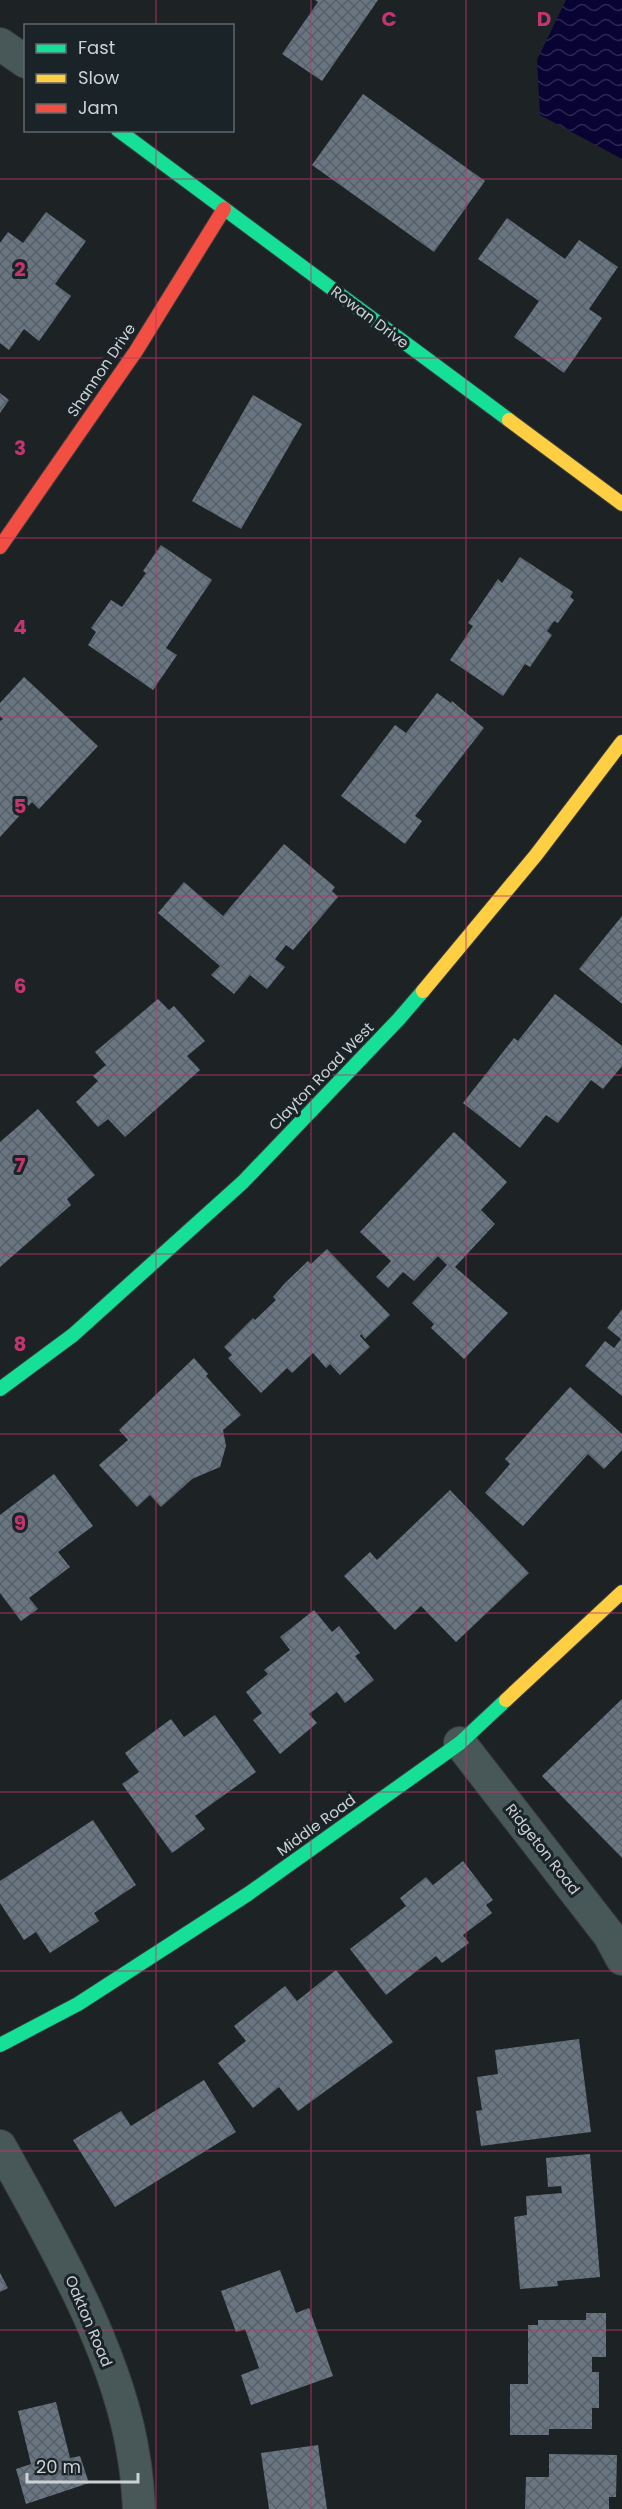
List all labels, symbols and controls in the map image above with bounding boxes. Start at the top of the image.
text: C [381,5,397,33]
text: D [537,5,551,33]
legend [24,24,234,132]
text: Fast [78,35,115,60]
text: Slow [78,65,120,90]
text: Jam [78,95,118,120]
text: 2 [14,255,26,283]
street label: Rowan Drive [327,281,413,353]
street label: Shannon Drive [62,319,140,421]
text: 3 [14,434,26,462]
text: 4 [13,613,27,641]
text: 5 [14,792,27,820]
text: 6 [14,972,26,1000]
street label: Clayton Road West [264,1017,378,1135]
text: 7 [15,1151,26,1179]
text: 8 [14,1330,26,1358]
text: 9 [14,1509,26,1537]
street label: Middle Road [272,1789,360,1861]
street label: Ridgeton Road [501,1799,585,1899]
street label: Oakton Road [60,2272,118,2370]
scale bar [27,2446,138,2484]
text: 20 m [36,2454,81,2479]

